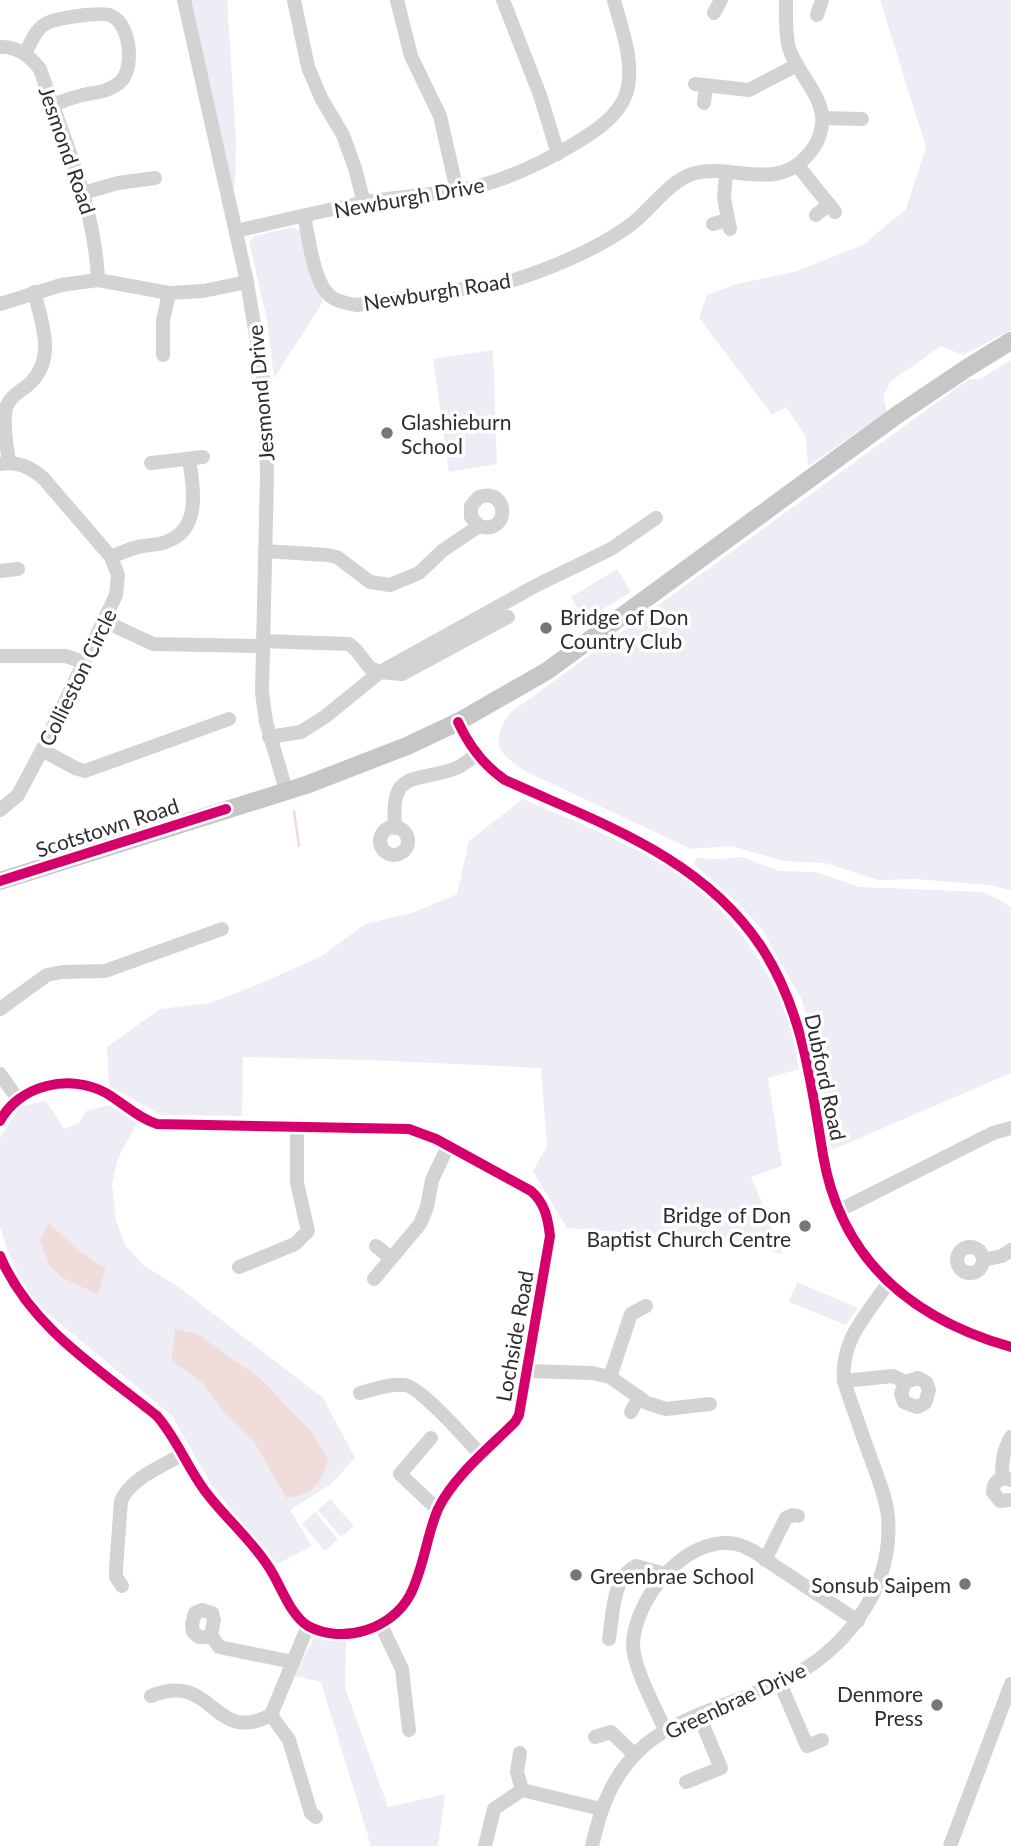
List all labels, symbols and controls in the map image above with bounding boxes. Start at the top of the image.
street label: Jesmond Road [34,83,102,217]
street label: Newburgh Drive [332,171,486,223]
street label: Newburgh Road [362,267,512,315]
street label: Jesmond Drive [242,324,278,462]
place label: Glashieburn School [401,409,511,458]
marker: Glashieburn School [379,425,395,441]
street label: Collieston Circle [33,604,121,750]
place label: Bridge of Don Country Club [560,604,688,653]
marker: Bridge of Don Country Club [538,620,554,636]
street label: Scotstown Road [32,792,182,862]
street label: Dubford Road [800,1011,852,1143]
place label: Bridge of Don Baptist Church Centre [586,1202,791,1251]
marker: Bridge of Don Baptist Church Centre [797,1218,813,1234]
street label: Lochside Road [490,1269,538,1403]
place label: Greenbrae School [590,1563,754,1588]
marker: Greenbrae School [568,1567,584,1583]
place label: Sonsub Saipem [811,1572,951,1597]
marker: Sonsub Saipem [957,1576,973,1592]
street label: Greenbrae Drive [661,1656,809,1744]
place label: Denmore Press [837,1681,923,1730]
marker: Denmore Press [929,1697,945,1713]

